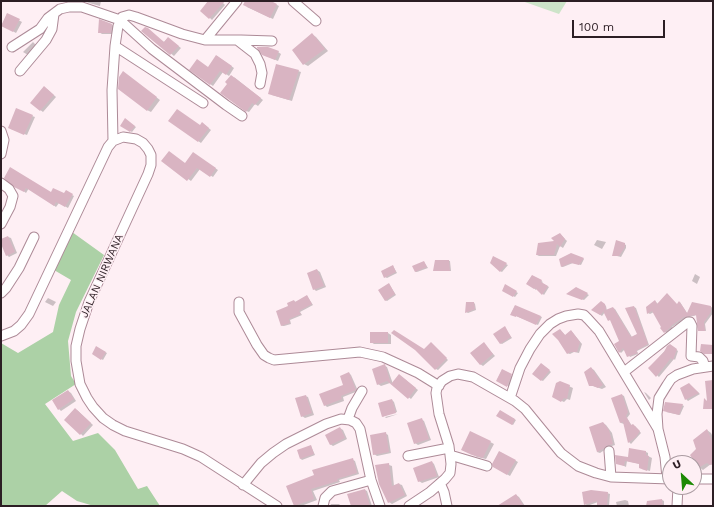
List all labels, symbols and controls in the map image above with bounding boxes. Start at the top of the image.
scale bar [574,12,667,38]
text: 100 m [579,20,614,34]
street label: JALAN NIRWANA [78,232,126,320]
north arrow [662,455,702,495]
text: U [671,457,683,472]

